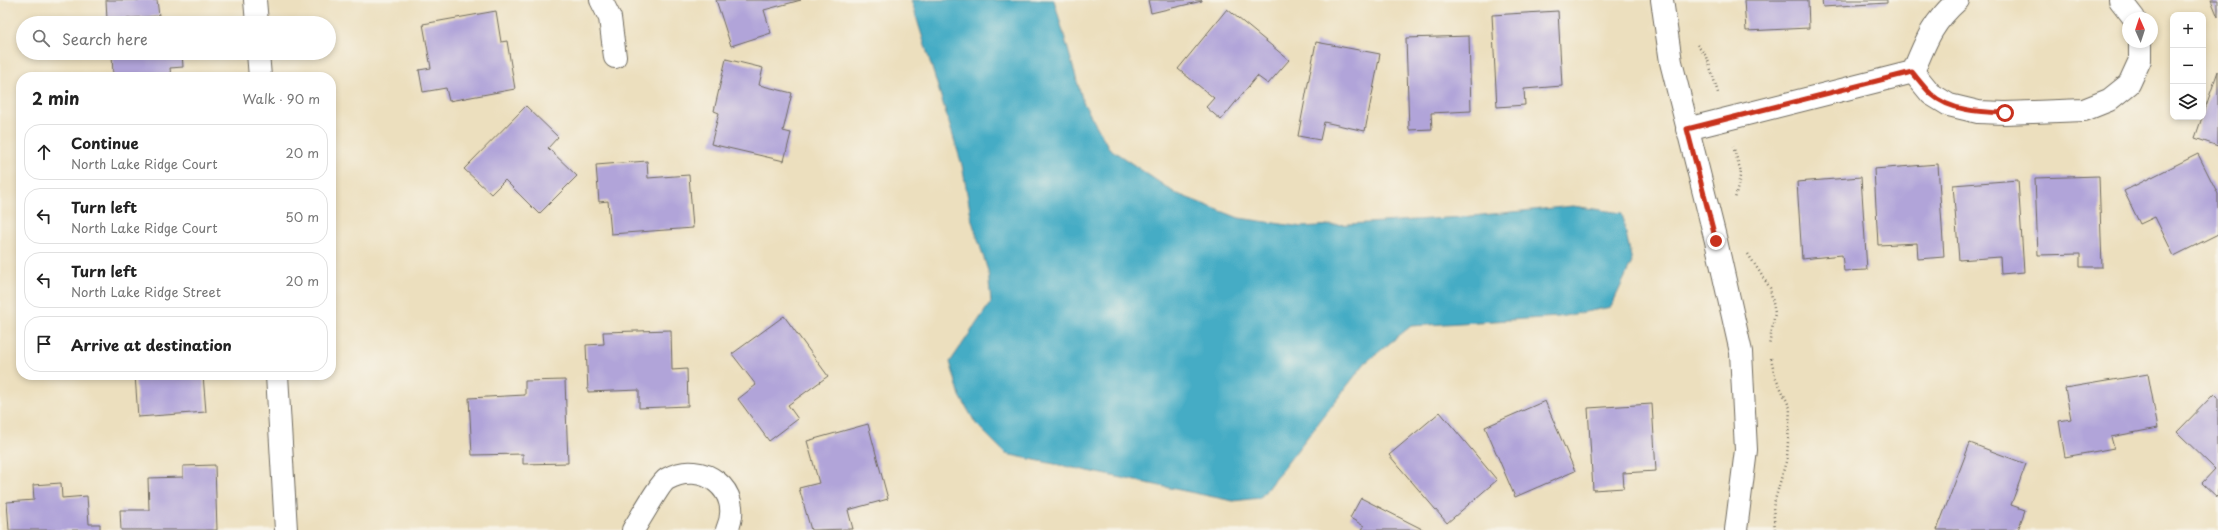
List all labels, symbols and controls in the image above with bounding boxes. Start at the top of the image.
north arrow [2122,12,2158,48]
map controls [2170,12,2206,120]
button: + [2170,12,2206,48]
search box [16,16,336,60]
icon: search [30,27,52,49]
text: Search here [62,27,148,50]
button: − [2170,48,2206,84]
button: layers [2170,84,2206,120]
text: 2 min [32,85,79,111]
text: Walk · 90 m [243,89,320,108]
route start [1996,104,2014,122]
text: Continue [71,131,139,154]
icon: ahead [33,141,55,163]
text: 20 m [285,143,319,162]
text: North Lake Ridge Court [71,154,217,173]
text: Turn left [71,195,137,218]
icon: left [33,205,55,227]
text: 50 m [285,207,319,226]
text: North Lake Ridge Court [71,218,217,237]
route end [1707,232,1725,250]
text: Turn left [71,259,137,282]
icon: left [33,269,55,291]
text: 20 m [285,271,319,290]
text: North Lake Ridge Street [71,282,221,301]
icon: arrive [33,333,55,355]
text: Arrive at destination [71,333,232,356]

